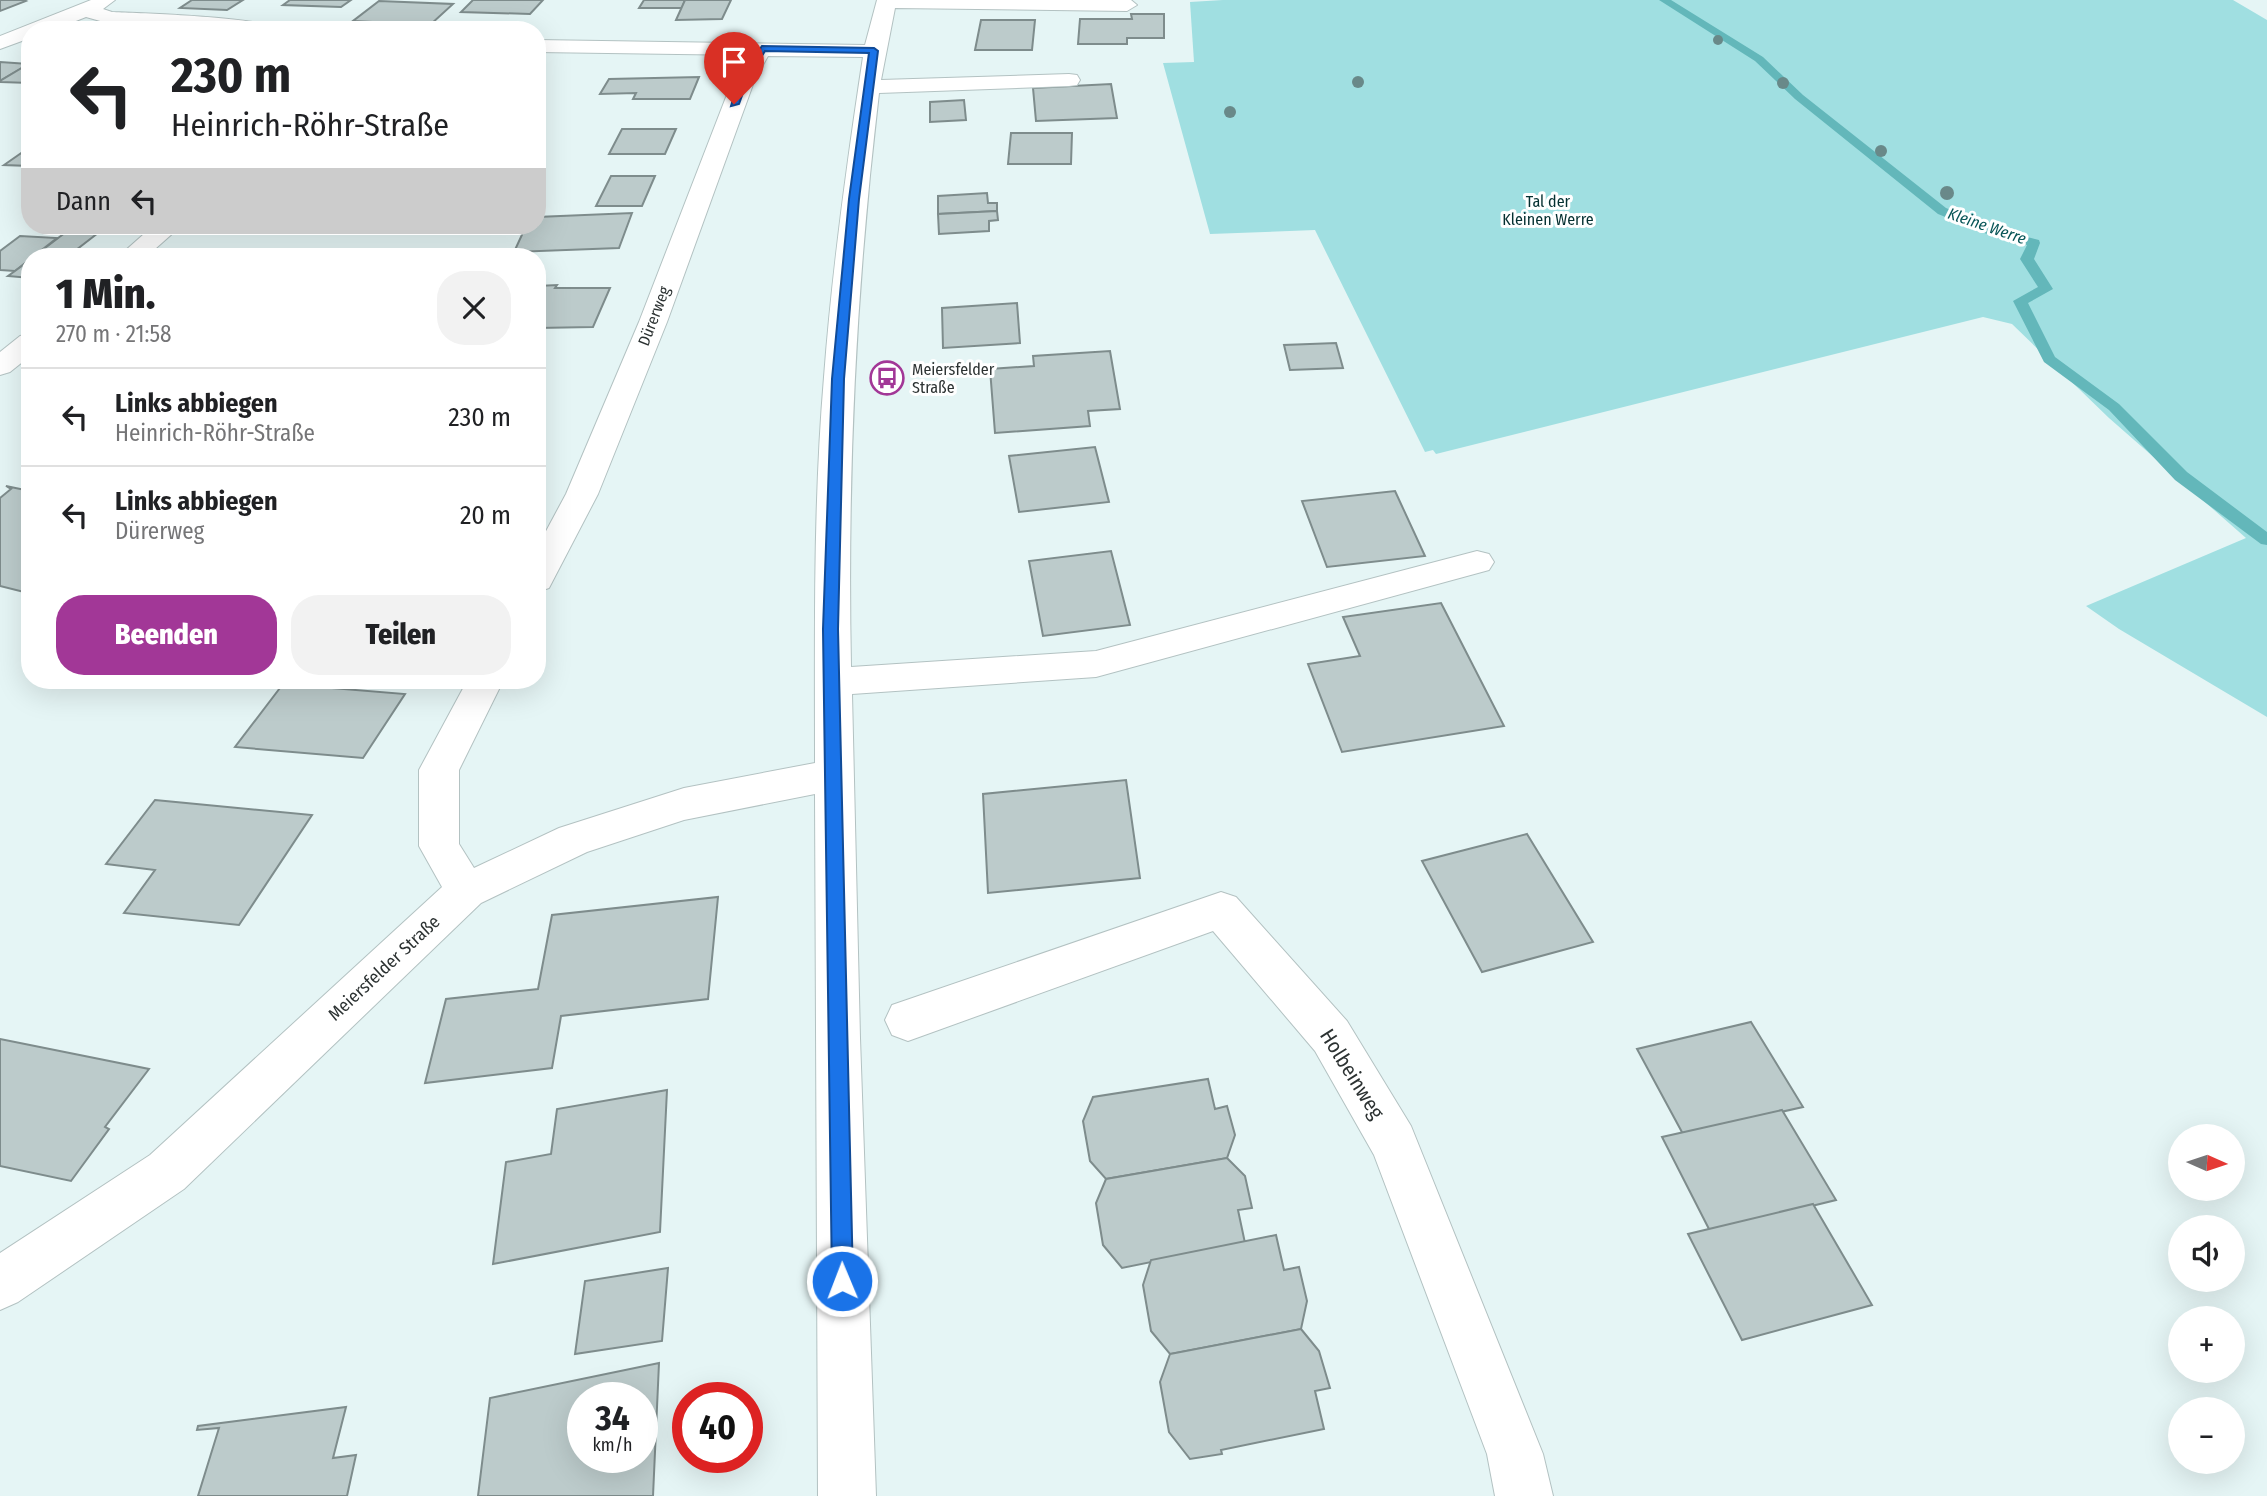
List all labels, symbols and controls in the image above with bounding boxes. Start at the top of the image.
pin [704,32,764,104]
icon: arrive [715,43,753,81]
text: 230 m [171,46,291,105]
icon: left [56,49,147,140]
text: Heinrich-Röhr-Straße [171,106,449,144]
icon: left [125,182,163,220]
text: Dann [56,186,111,217]
park label: Tal der Kleinen Werre [1502,192,1594,229]
water label: Kleine Werre [1945,204,2029,248]
text: 1 Min. [56,269,156,319]
button: close [437,271,511,345]
street label: Dürerweg [634,283,674,348]
text: 270 m · 21:58 [56,320,171,348]
bus stop icon: Meiersfelder Straße [868,359,906,397]
place label: Meiersfelder Straße [912,360,995,397]
text: Links abbiegen [115,388,278,419]
icon: left [56,398,94,436]
text: 230 m [448,402,511,433]
text: Heinrich-Röhr-Straße [115,419,315,447]
text: Links abbiegen [115,486,278,517]
icon: left [56,496,94,534]
text: 20 m [460,500,511,531]
text: Dürerweg [115,517,204,545]
button: Beenden [56,595,277,675]
button: Teilen [291,595,511,675]
street label: Meiersfelder Straße [324,911,444,1025]
street label: Holbeinweg [1314,1024,1390,1124]
north arrow [2168,1124,2245,1200]
map controls [2168,1124,2245,1474]
button: sound [2168,1215,2245,1292]
position arrow [805,1244,879,1318]
button: + [2168,1306,2245,1383]
speed limit sign: 40 [672,1382,763,1473]
text: 34 [595,1397,630,1439]
button: − [2168,1397,2245,1474]
text: km/h [592,1434,633,1456]

